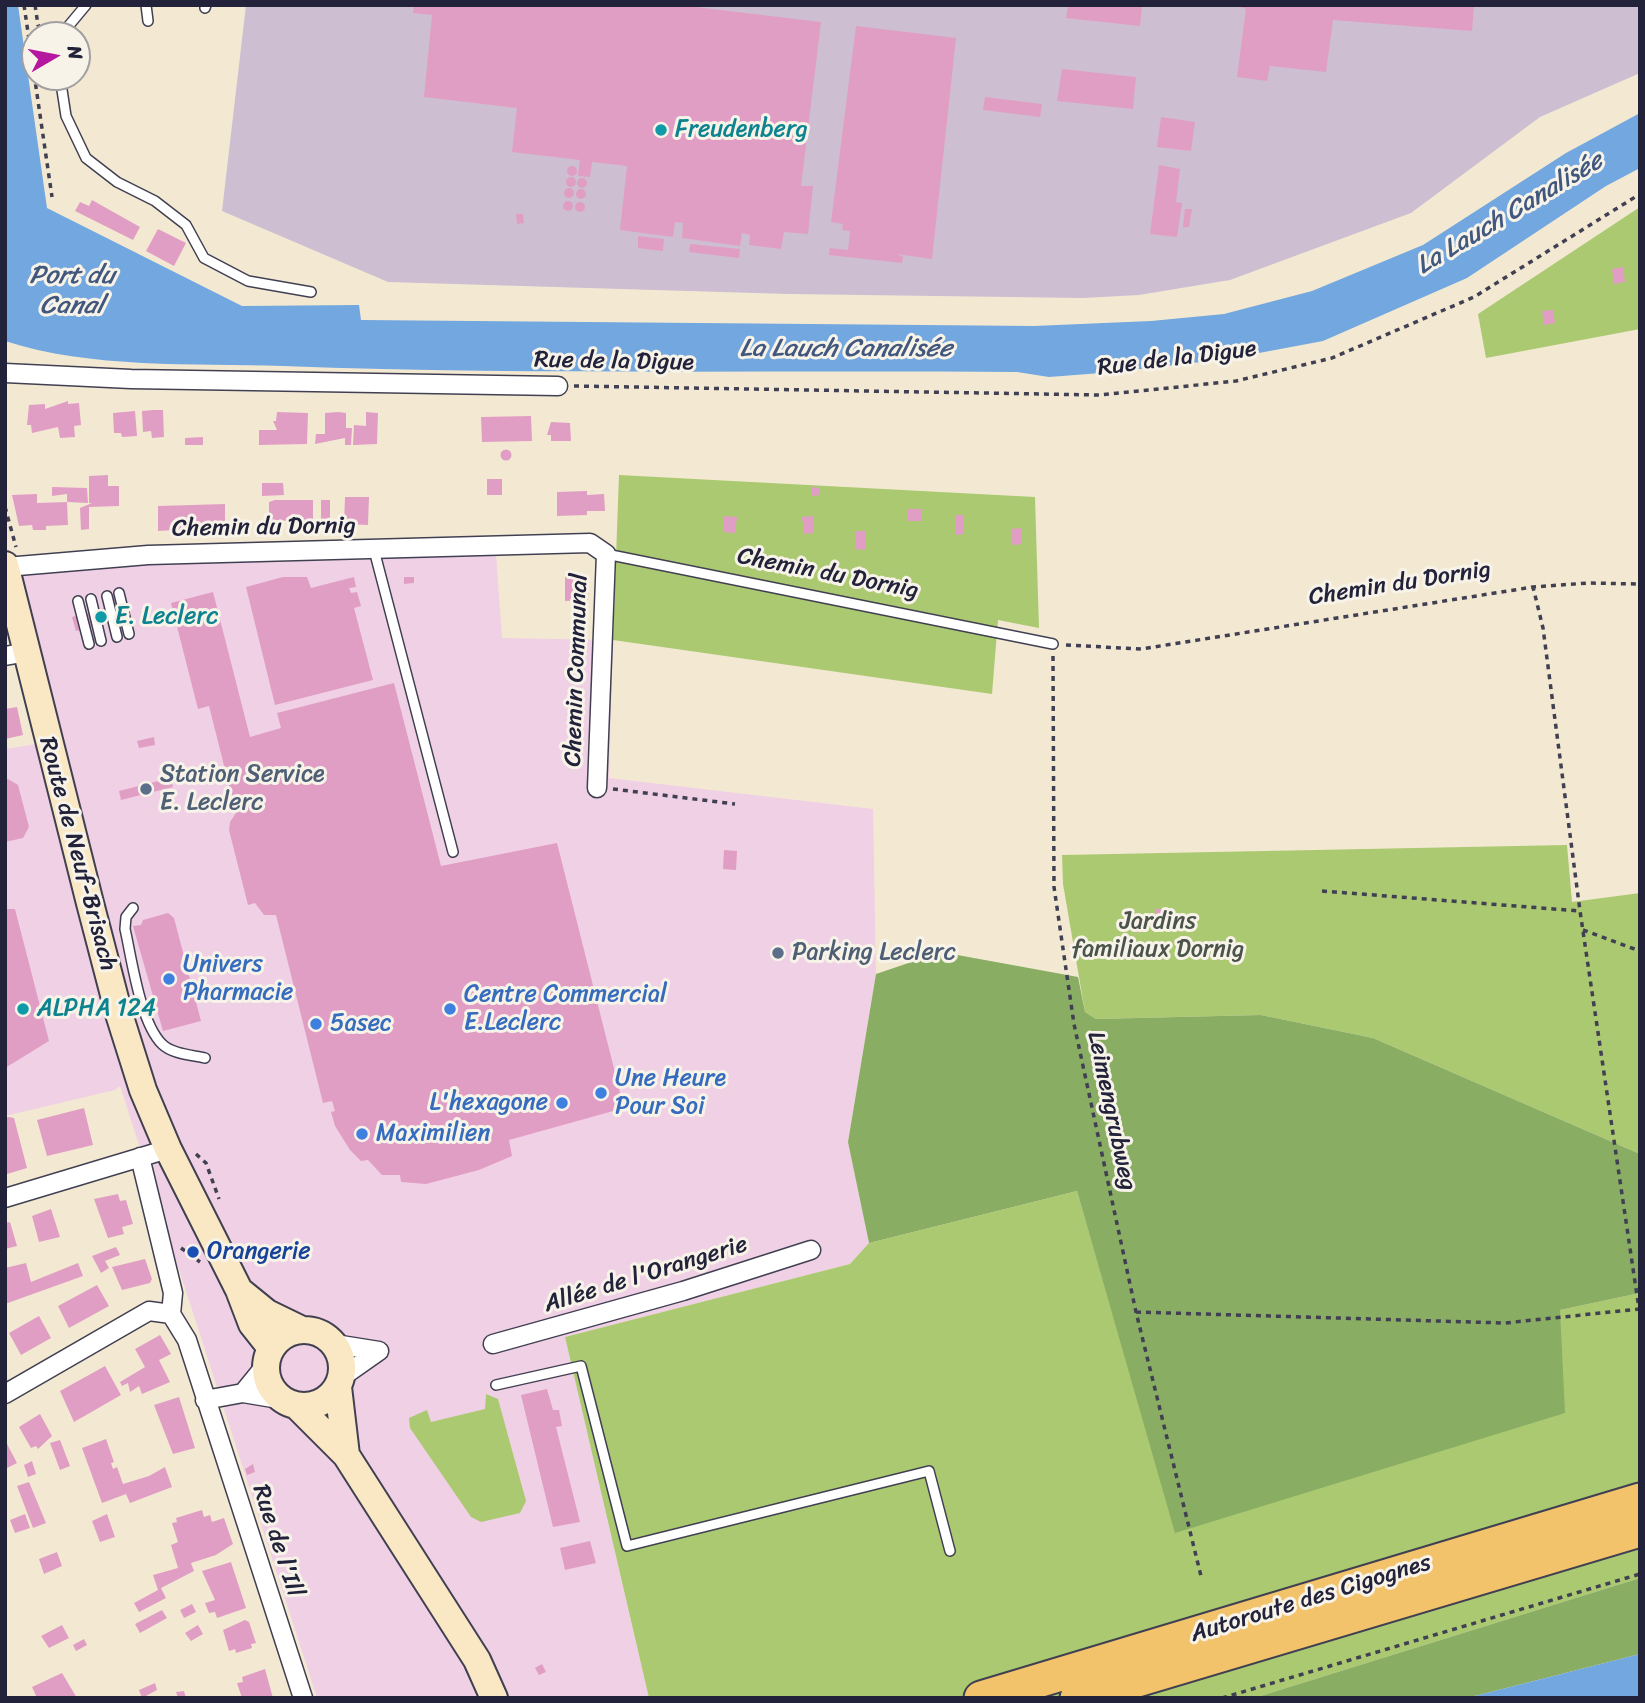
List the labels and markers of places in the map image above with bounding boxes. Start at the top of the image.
place label: Freudenberg [675,116,808,144]
marker: Freudenberg [653,122,669,138]
place label: E. Leclerc [115,603,218,631]
marker: E. Leclerc [93,609,109,625]
place label: Station Service E. Leclerc [160,761,324,817]
marker: Station Service E. Leclerc [138,781,154,797]
place label: Parking Leclerc [792,939,956,967]
marker: Parking Leclerc [770,945,786,961]
place label: Univers Pharmacie [183,951,293,1007]
marker: Univers Pharmacie [161,971,177,987]
place label: Centre Commercial E.Leclerc [464,981,667,1037]
place label: ALPHA 124 [37,995,156,1023]
marker: ALPHA 124 [15,1001,31,1017]
marker: Centre Commercial E.Leclerc [442,1001,458,1017]
place label: 5asec [330,1010,392,1038]
marker: 5asec [308,1016,324,1032]
place label: Une Heure Pour Soi [615,1065,726,1121]
marker: Une Heure Pour Soi [593,1085,609,1101]
place label: L'hexagone [429,1089,548,1117]
marker: L'hexagone [554,1095,570,1111]
place label: Maximilien [376,1120,490,1148]
marker: Maximilien [354,1126,370,1142]
place label: Orangerie [207,1238,311,1266]
marker: Orangerie [185,1244,201,1260]

